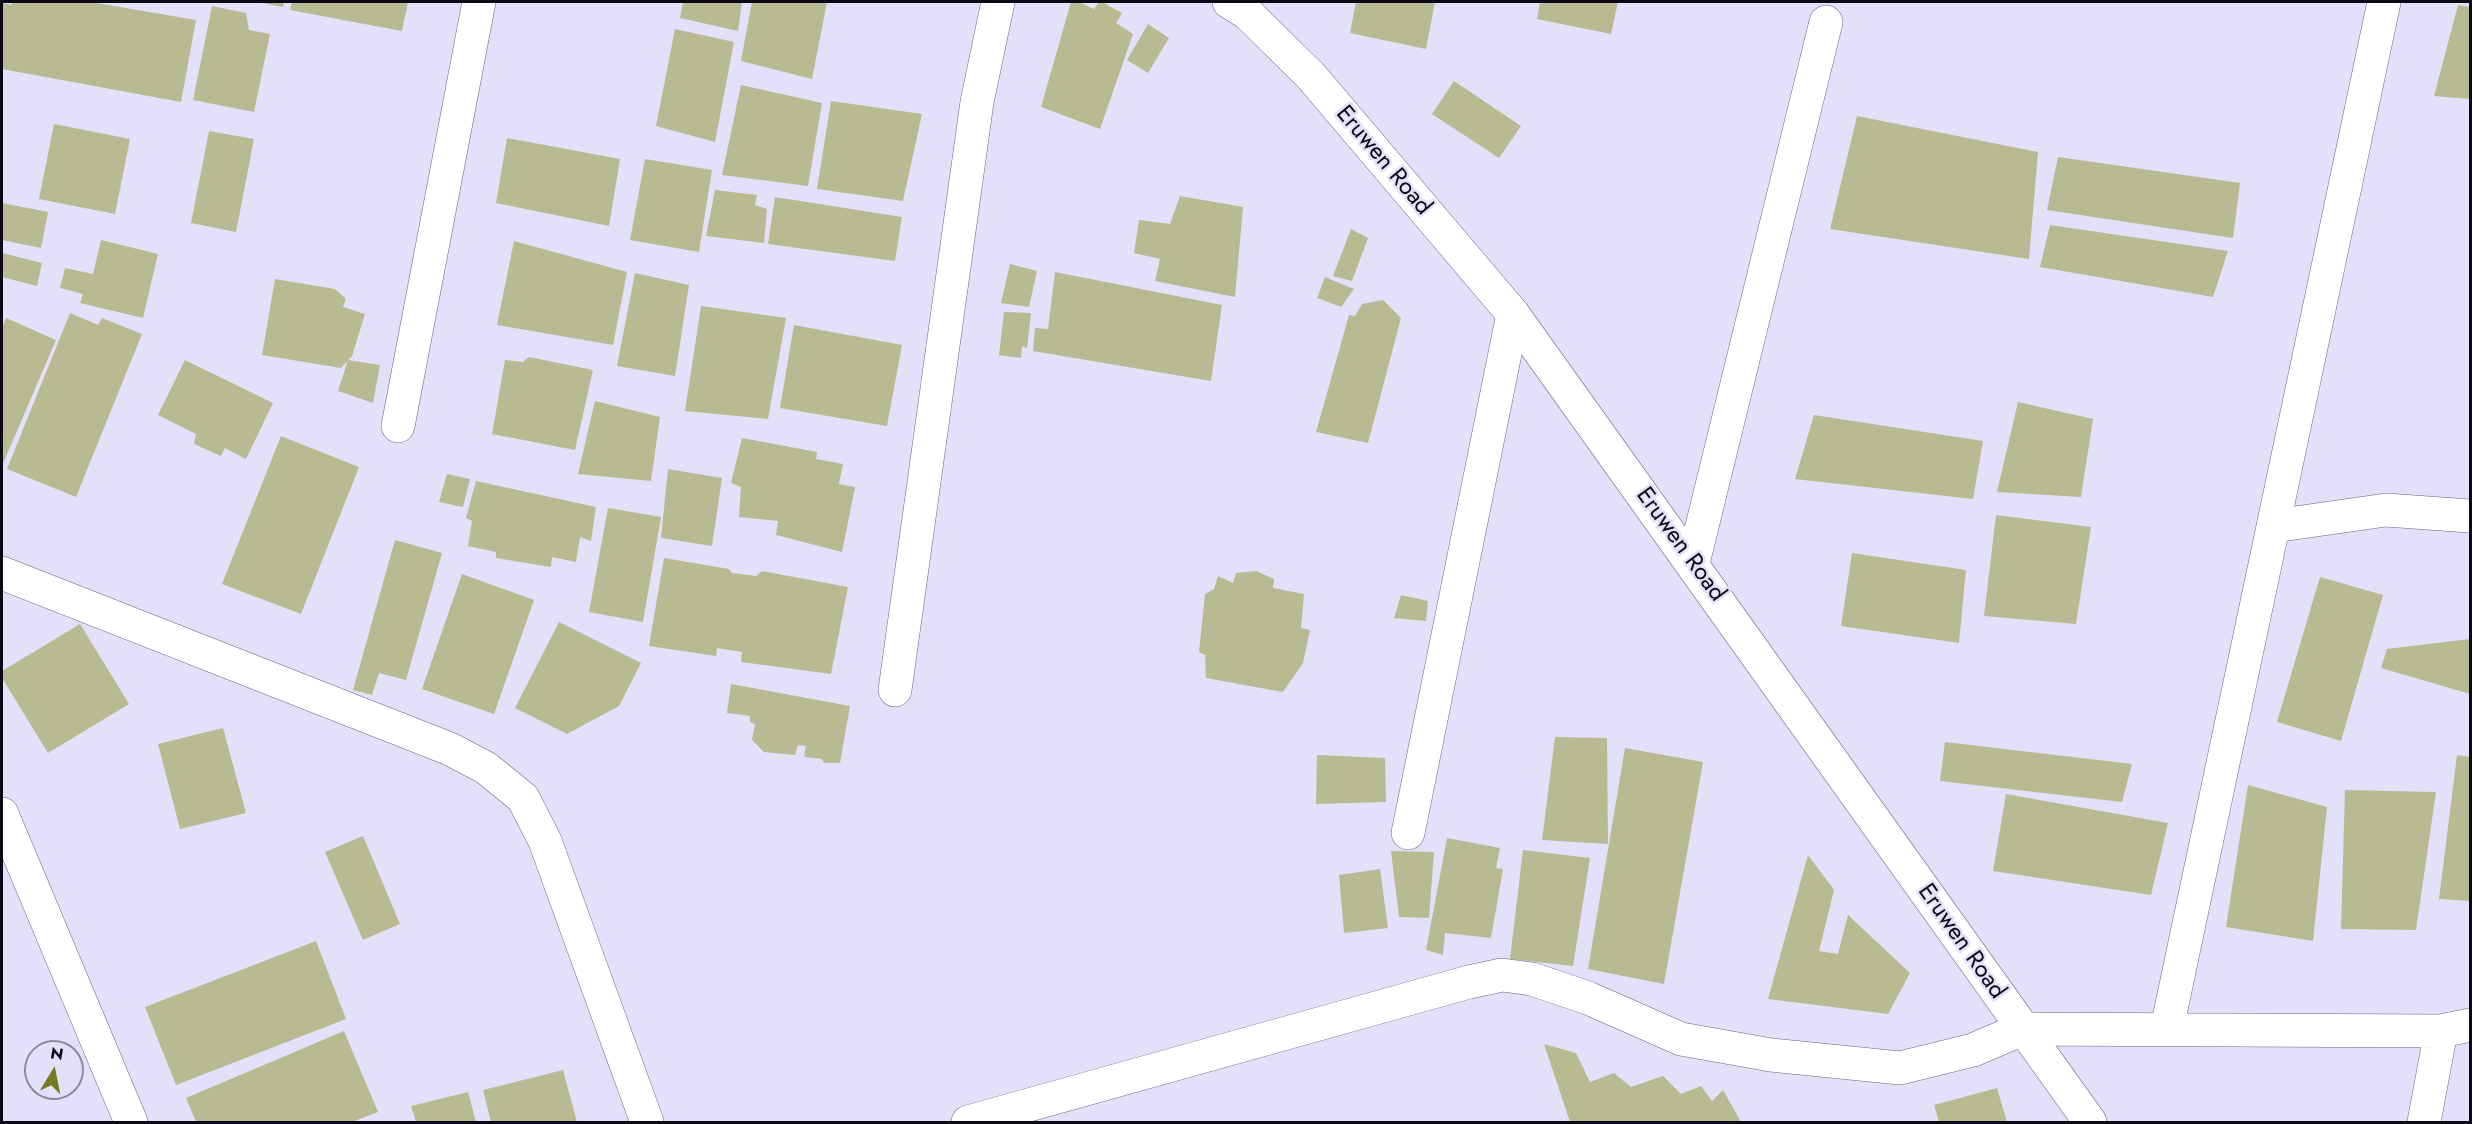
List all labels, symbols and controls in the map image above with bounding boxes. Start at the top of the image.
street label: Eruwen Road [1329,100,1437,222]
street label: Eruwen Road [1629,482,1731,608]
street label: Eruwen Road [1911,879,2011,1005]
north arrow [24,1040,84,1100]
text: N [49,1041,65,1066]

